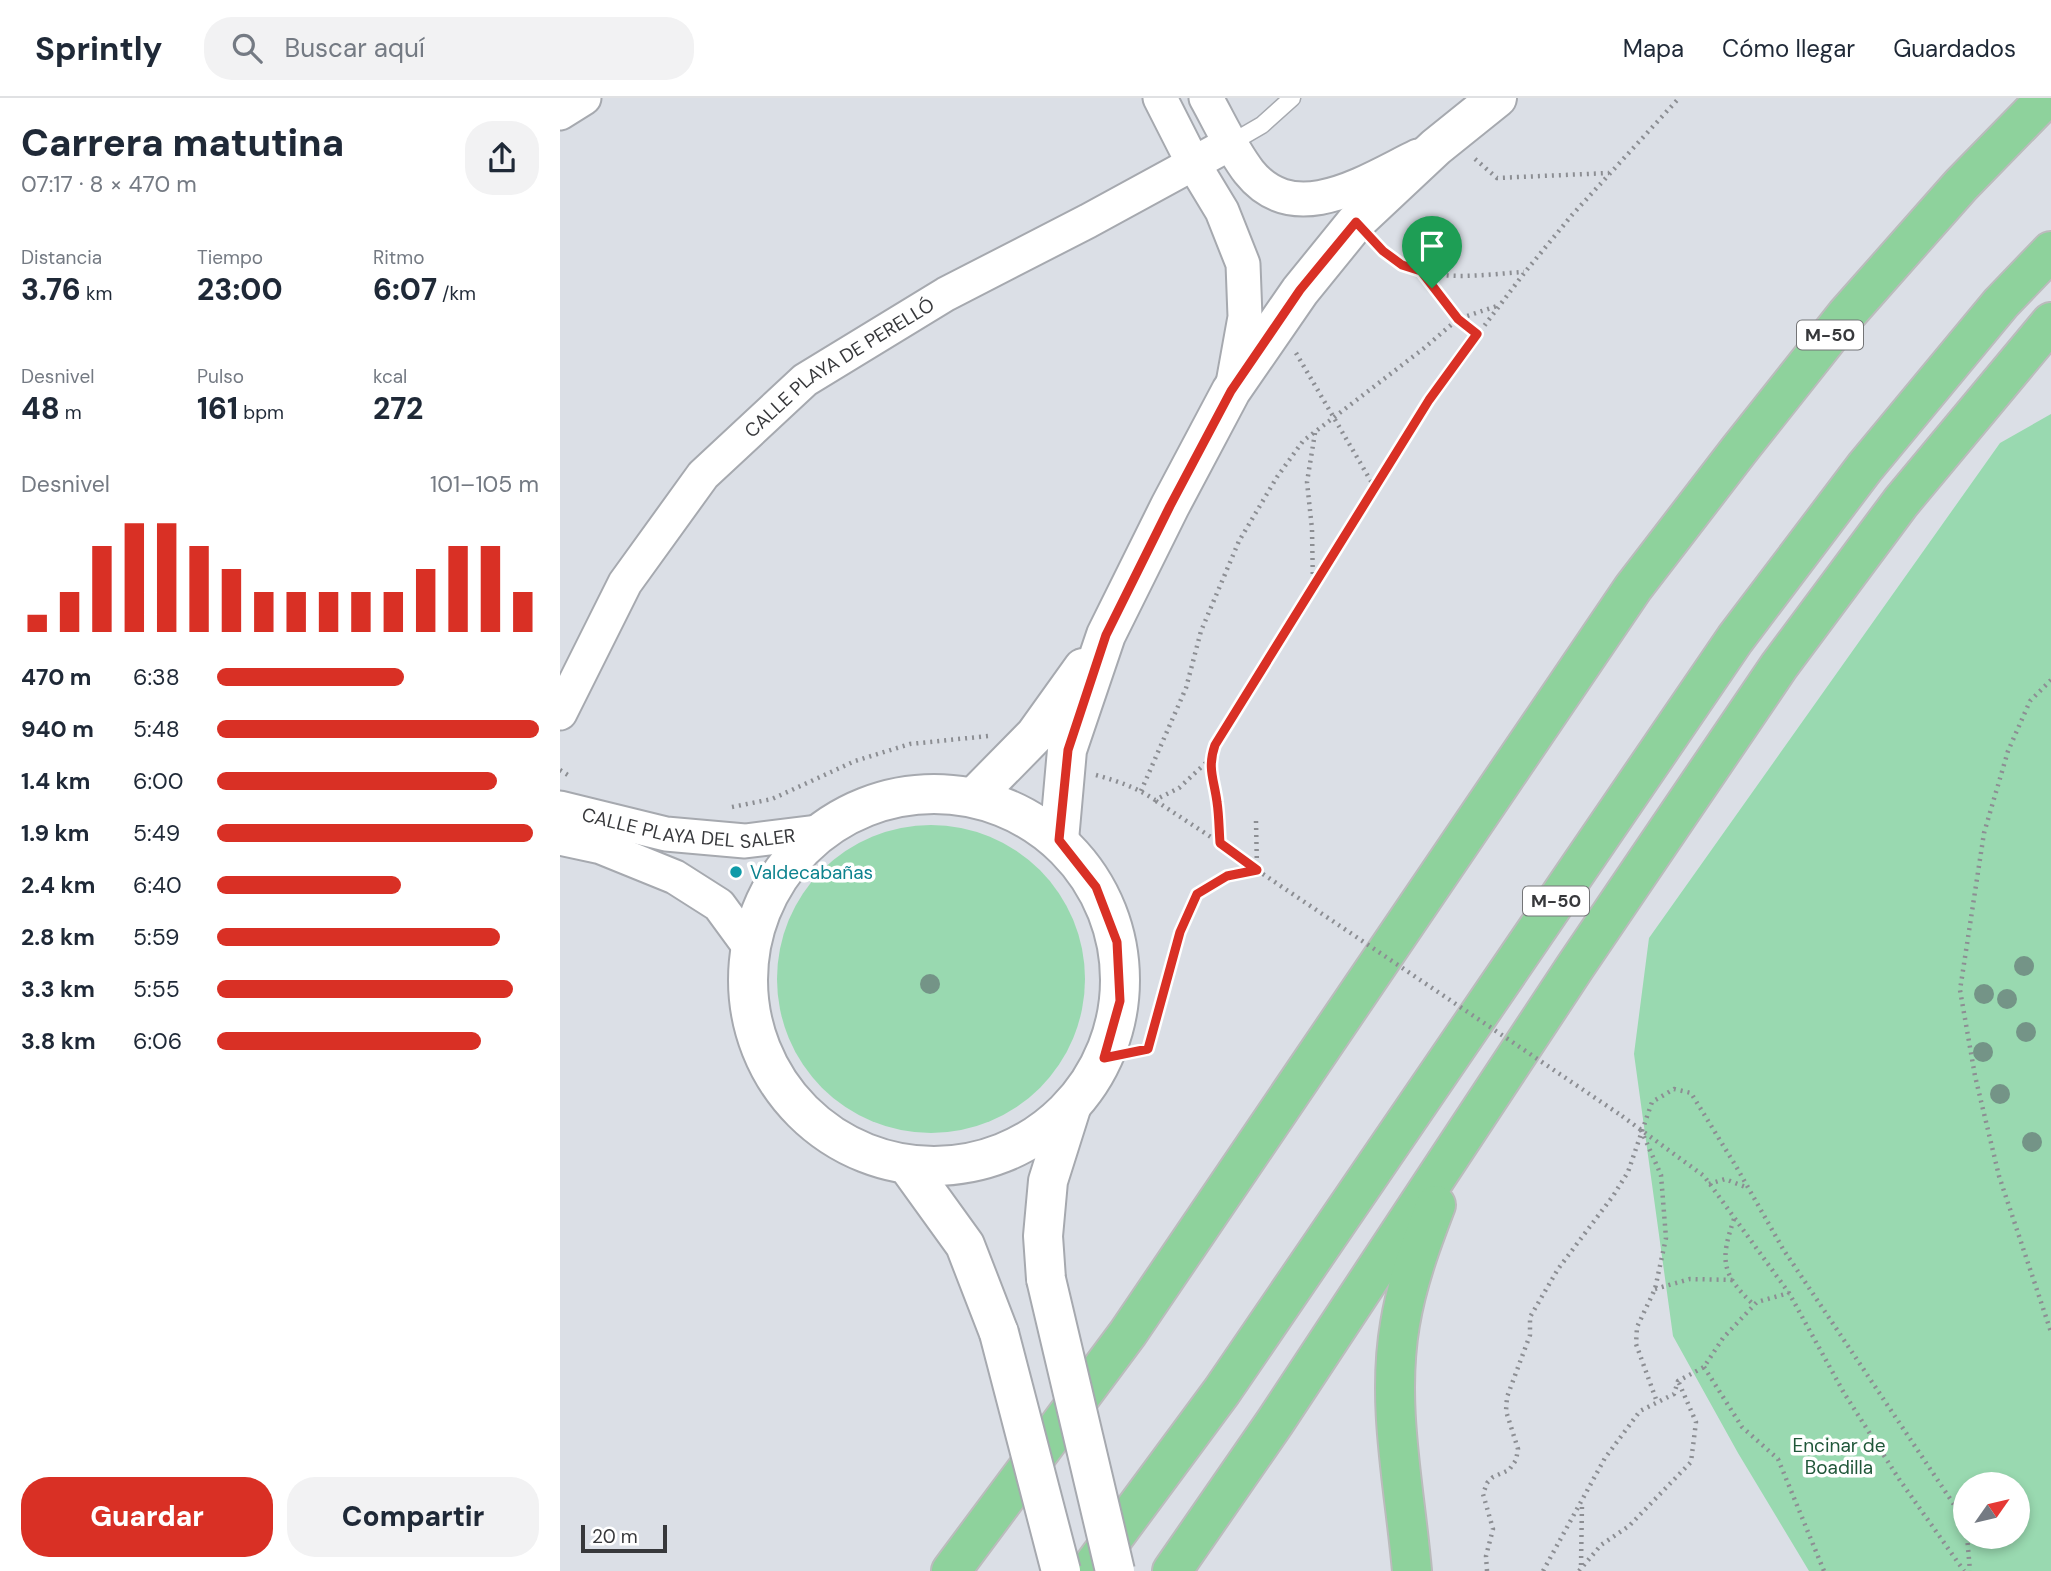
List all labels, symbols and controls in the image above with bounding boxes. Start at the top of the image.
search box [204,17,694,80]
text: Sprintly [35,27,162,70]
icon: search [228,29,266,67]
text: Buscar aquí [284,31,425,65]
text: Mapa [1623,33,1684,64]
text: Cómo llegar [1722,33,1855,64]
text: Guardados [1893,33,2016,64]
text: Carrera matutina [21,118,344,168]
button: share [465,121,539,195]
text: 07:17 · 8 × 470 m [21,169,197,199]
pin [1402,216,1462,288]
icon: arrive [1413,227,1451,265]
text: Distancia [21,245,102,270]
text: Tiempo [197,245,263,270]
text: Ritmo [373,245,425,270]
text: 3.76 [21,270,81,309]
text: 23:00 [197,270,283,309]
text: 6:07 [373,270,437,309]
text: km [81,281,112,306]
text: /km [437,281,476,306]
street label: CALLE PLAYA DE PERELLÓ [739,292,939,443]
road number: M-50 [1797,320,1863,349]
text: Desnivel [21,364,94,389]
text: Pulso [197,364,244,389]
text: kcal [373,364,407,389]
text: 48 [21,389,60,428]
text: 161 [197,389,238,428]
text: 272 [373,389,423,428]
text: m [60,400,82,425]
text: bpm [238,400,284,425]
text: Desnivel [21,469,110,499]
text: 101–105 m [430,469,539,499]
text: 470 m [21,662,91,692]
text: 6:38 [133,662,180,692]
text: 940 m [21,714,94,744]
text: 5:48 [133,714,180,744]
text: 1.4 km [21,766,90,796]
text: 6:00 [133,766,184,796]
street label: CALLE PLAYA DEL SALER [579,801,797,854]
text: 1.9 km [21,818,89,848]
text: 5:49 [133,818,180,848]
place label: Valdecabañas [750,860,873,885]
marker: Valdecabañas [728,864,744,880]
text: 2.4 km [21,870,95,900]
text: 6:40 [133,870,182,900]
road number: M-50 [1523,886,1589,916]
text: 2.8 km [21,922,95,952]
text: 5:59 [133,922,179,952]
text: 3.3 km [21,974,95,1004]
text: 5:55 [133,974,180,1004]
text: 3.8 km [21,1026,96,1056]
text: 6:06 [133,1026,182,1056]
park label: Encinar de Boadilla [1792,1433,1886,1480]
north arrow [1953,1472,2030,1549]
map controls [1953,1472,2030,1549]
button: Guardar [21,1477,273,1557]
button: Compartir [287,1477,539,1557]
scale bar [581,1522,667,1554]
text: 20 m [592,1524,638,1549]

